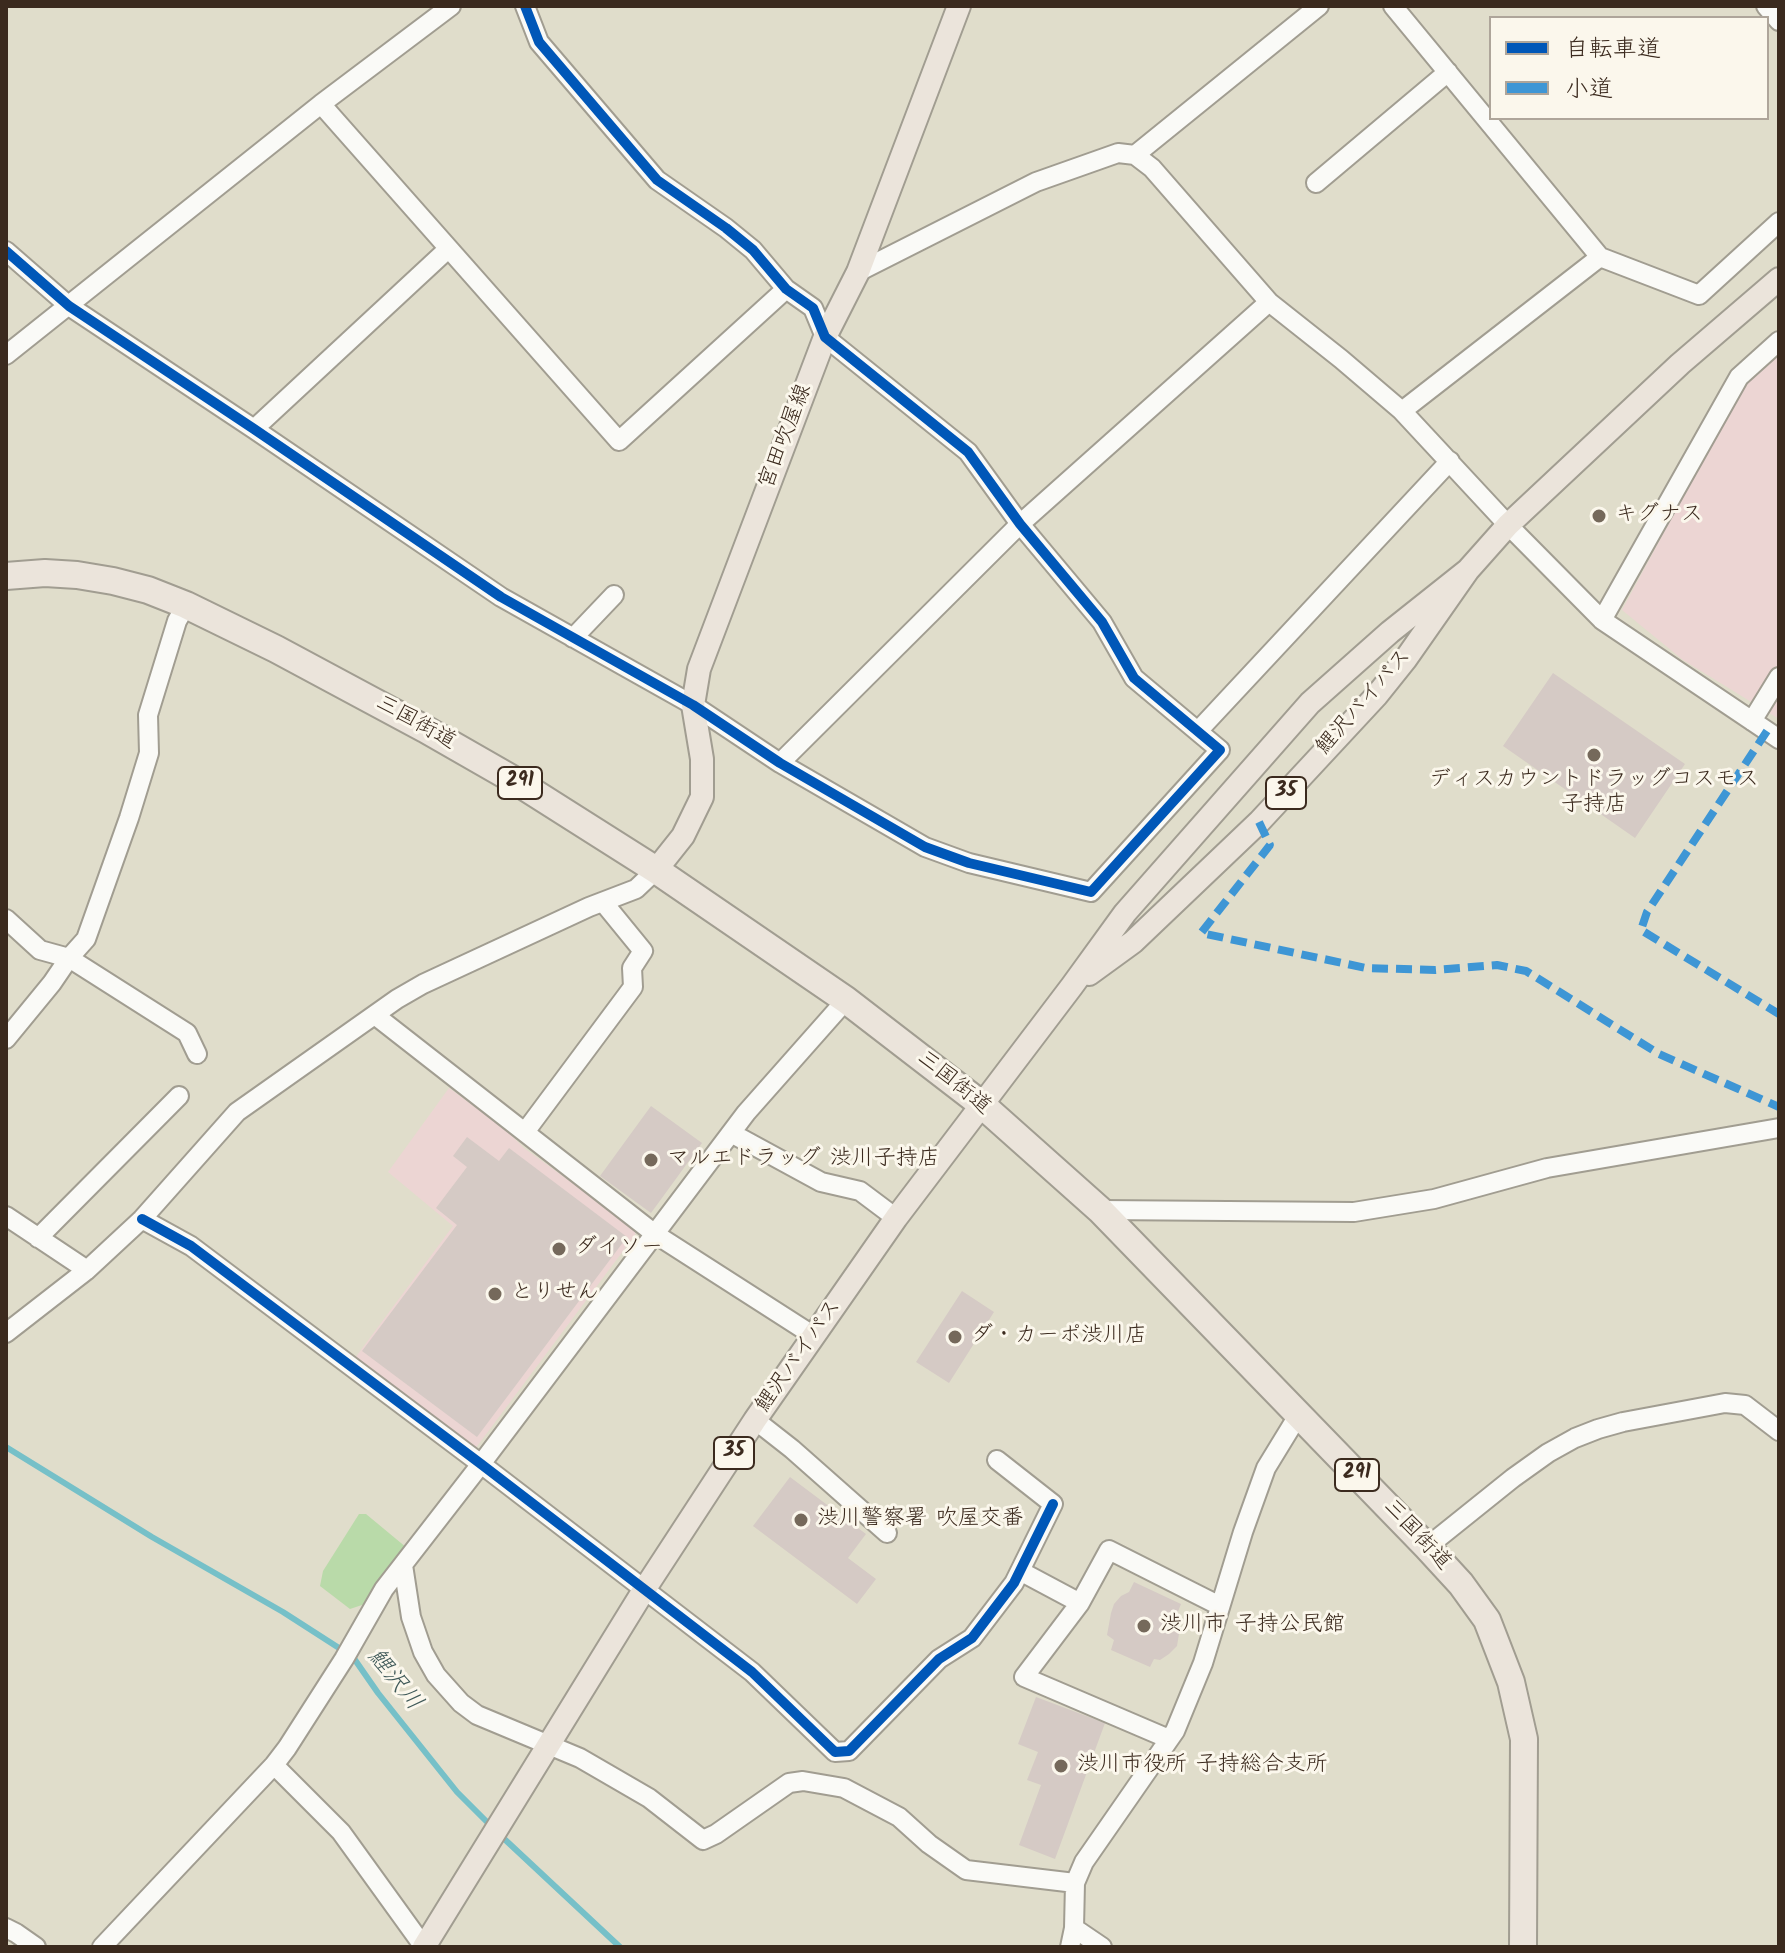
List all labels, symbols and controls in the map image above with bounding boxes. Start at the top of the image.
legend [1489,16,1769,120]
text: 自転車道 [1565,30,1661,69]
text: 小道 [1565,70,1613,109]
street label: 宮田吹屋線 [755,381,819,493]
place label: キグナス [1615,503,1703,529]
marker: キグナス [1590,507,1608,525]
street label: 鯉沢バイパス [1312,645,1418,761]
street label: 三国街道 [370,691,460,757]
marker: ディスカウントドラッグコスモス 子持店 [1585,746,1603,764]
road number: 291 [498,767,542,799]
place label: ディスカウントドラッグコスモス 子持店 [1429,768,1759,820]
road number: 35 [1266,777,1306,809]
street label: 三国街道 [910,1046,996,1122]
place label: マルエドラッグ 渋川子持店 [667,1147,940,1173]
marker: マルエドラッグ 渋川子持店 [642,1151,660,1169]
place label: ダイソー [575,1236,663,1262]
marker: ダイソー [550,1240,568,1258]
place label: とりせん [511,1281,599,1307]
marker: とりせん [486,1285,504,1303]
street label: 鯉沢バイパス [751,1295,849,1419]
place label: ダ・カーポ渋川店 [971,1324,1147,1350]
marker: ダ・カーポ渋川店 [946,1328,964,1346]
road number: 35 [714,1437,754,1469]
road number: 291 [1335,1459,1379,1491]
street label: 三国街道 [1376,1495,1456,1577]
place label: 渋川警察署 吹屋交番 [817,1507,1024,1533]
marker: 渋川警察署 吹屋交番 [792,1511,810,1529]
place label: 渋川市 子持公民館 [1160,1613,1345,1639]
marker: 渋川市 子持公民館 [1135,1617,1153,1635]
water label: 鯉沢川 [359,1644,427,1718]
place label: 渋川市役所 子持総合支所 [1077,1753,1328,1779]
marker: 渋川市役所 子持総合支所 [1052,1757,1070,1775]

